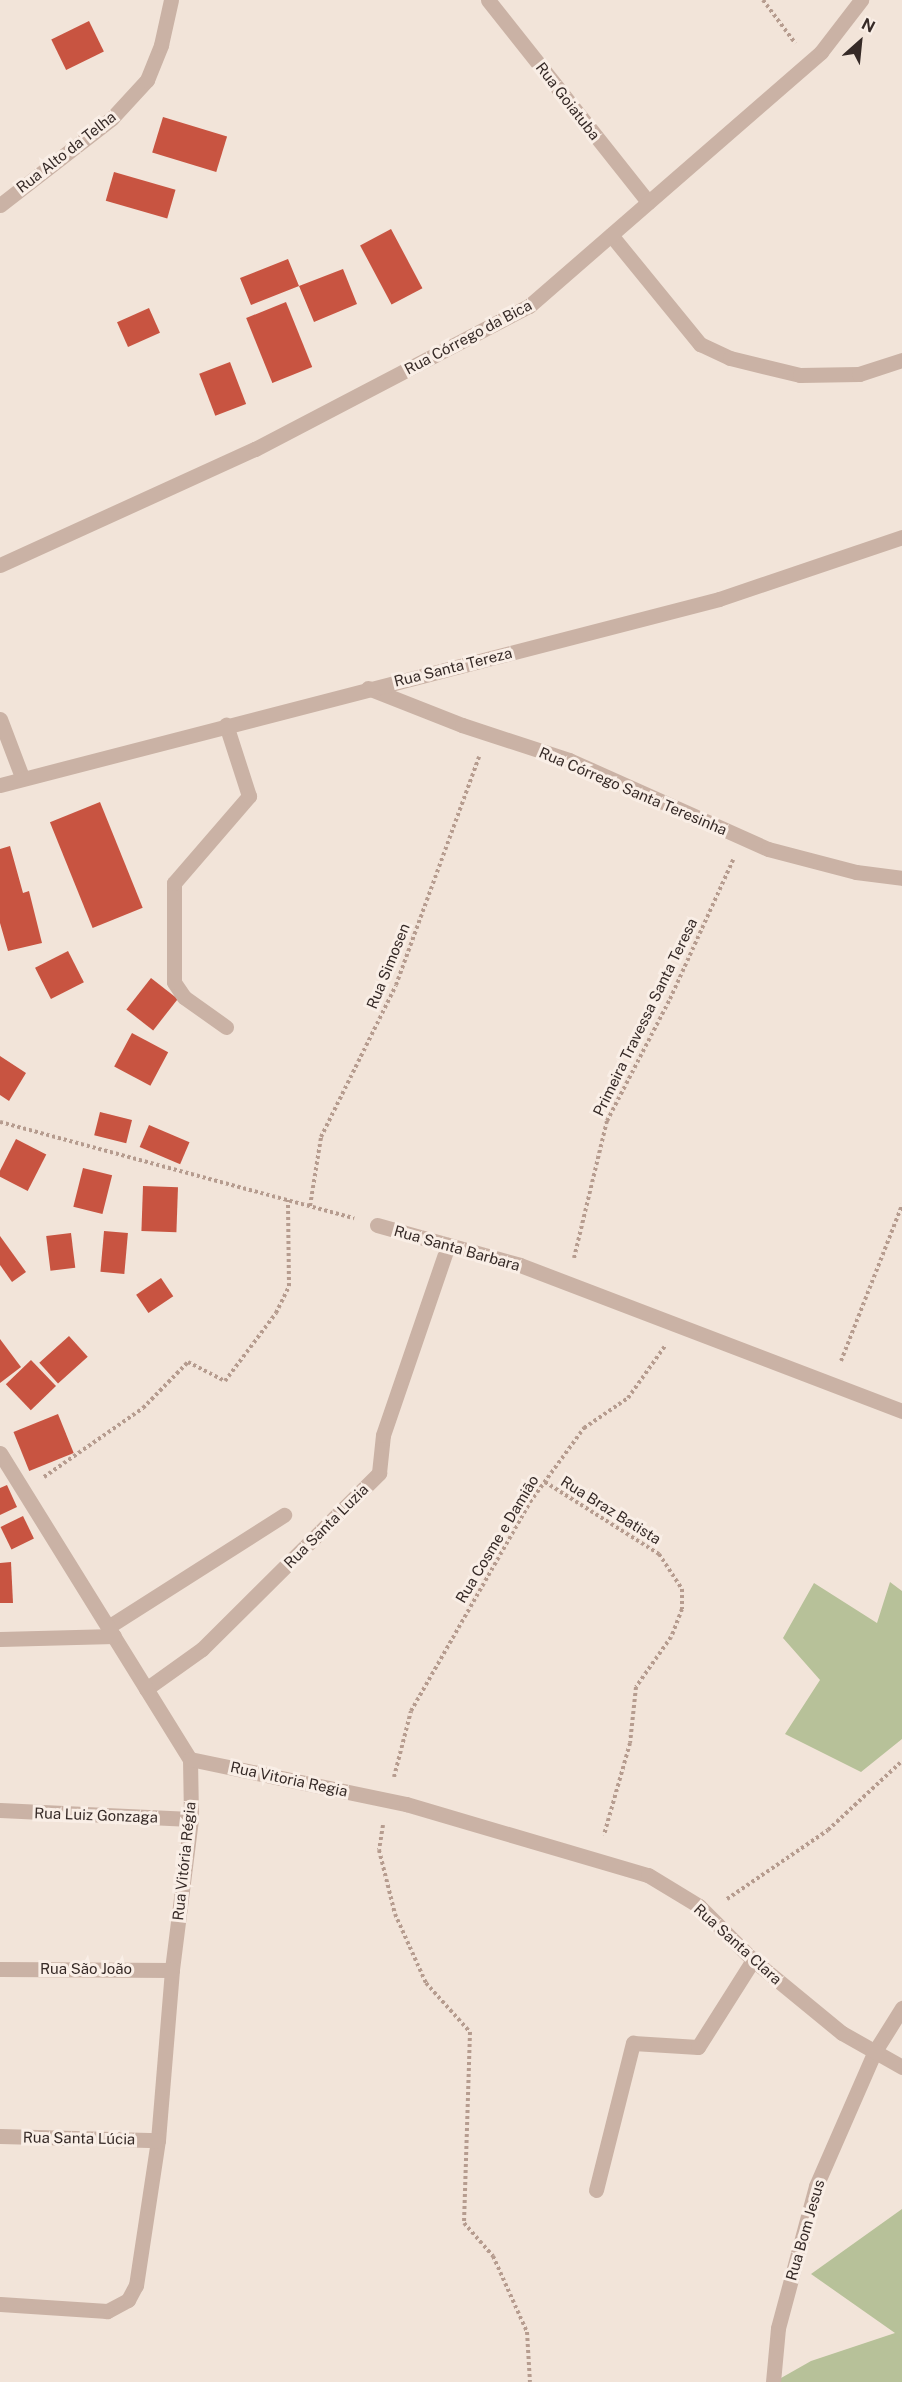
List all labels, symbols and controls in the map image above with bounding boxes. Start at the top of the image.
north arrow [830,12,890,72]
text: N [859,14,878,37]
street label: Rua Goiatuba [532,59,604,143]
street label: Rua Alto da Telha [13,107,119,197]
street label: Rua Córrego da Bica [401,296,535,378]
street label: Rua Santa Tereza [392,644,514,690]
street label: Rua Córrego Santa Teresinha [536,743,730,839]
street label: Primeira Travessa Santa Teresa [589,915,701,1119]
street label: Rua Simosen [363,921,413,1011]
street label: Rua Santa Barbara [392,1221,522,1275]
street label: Rua Cosme e Damião [452,1472,542,1606]
street label: Rua Braz Batista [558,1472,664,1548]
street label: Rua Santa Luzia [280,1480,372,1572]
street label: Rua Vitoria Regia [229,1758,349,1800]
street label: Rua Vitória Régia [169,1800,199,1922]
street label: Rua Luiz Gonzaga [34,1804,158,1826]
street label: Rua Santa Clara [690,1900,786,1988]
street label: Rua São João [40,1960,132,1978]
street label: Rua Santa Lúcia [23,2128,135,2148]
street label: Rua Bom Jesus [782,2178,828,2282]

